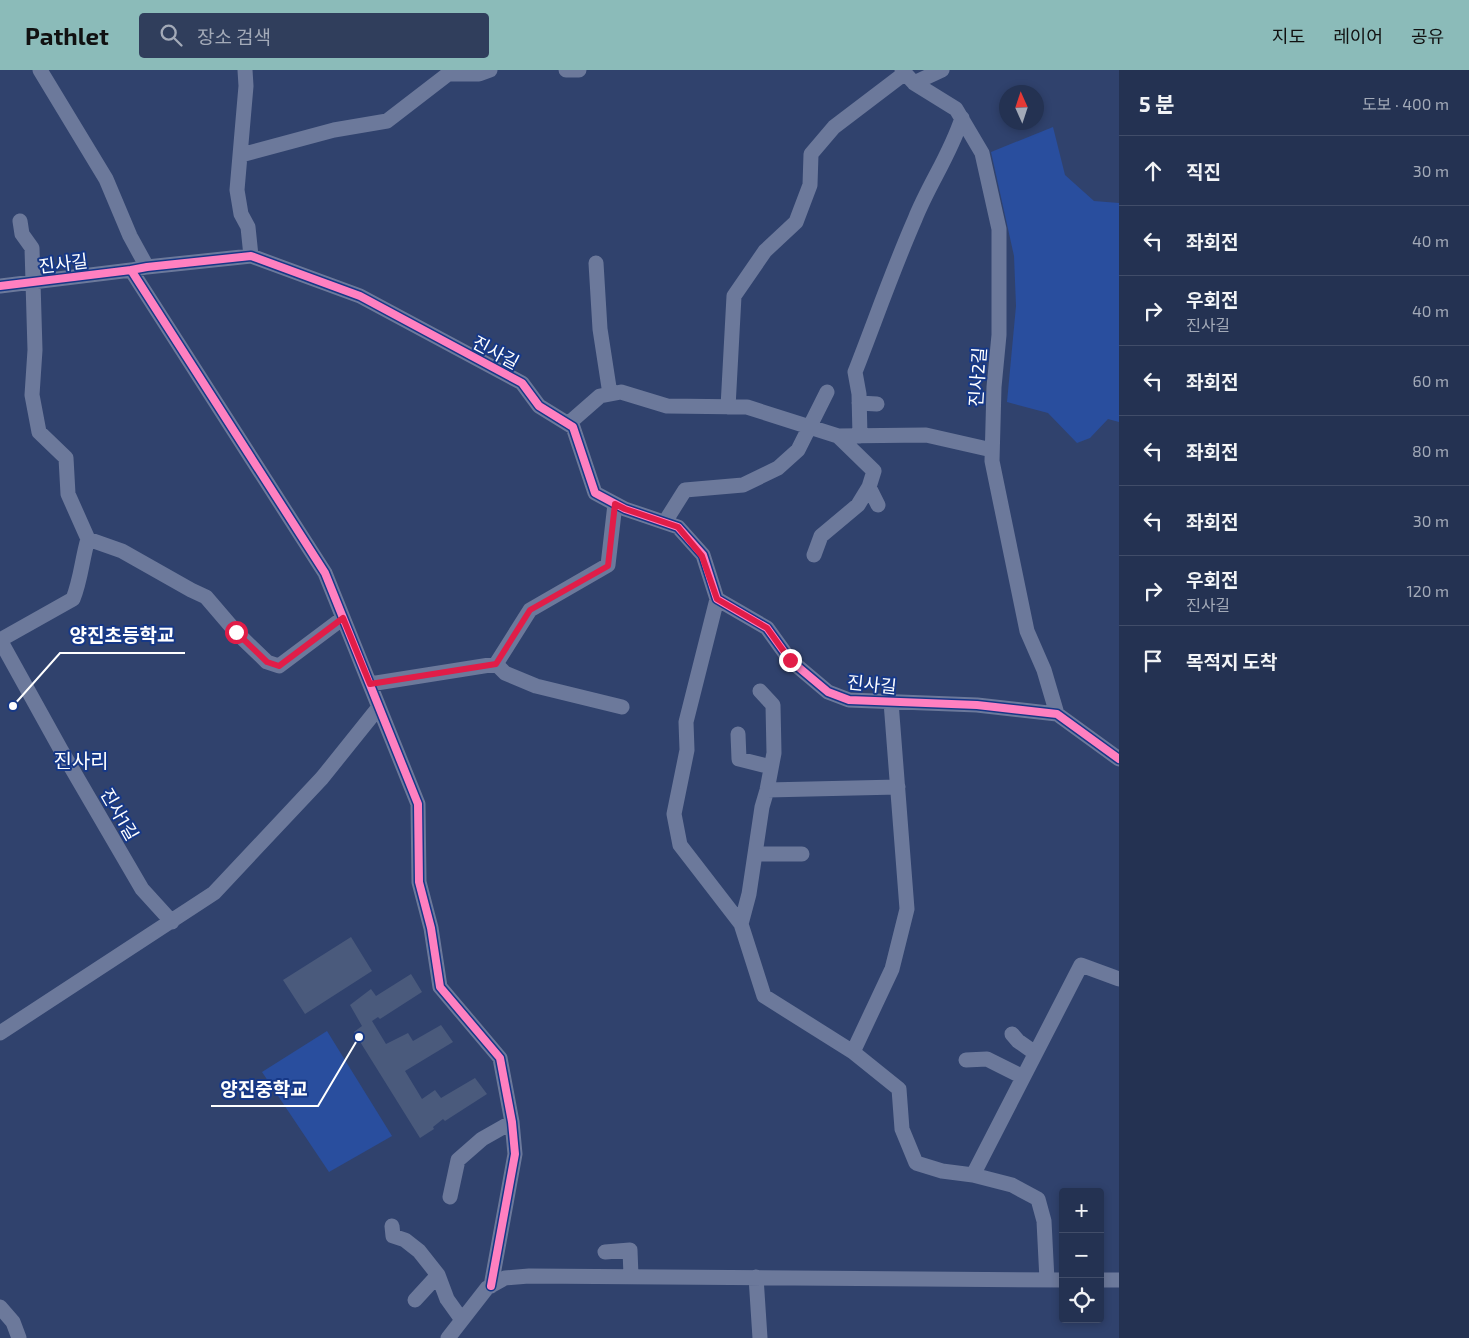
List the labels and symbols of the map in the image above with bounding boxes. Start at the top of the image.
north arrow [999,85,1044,130]
street label: 진사길 [37,249,89,277]
street label: 진사길 [469,331,523,373]
street label: 진사2길 [964,346,990,408]
callout: 양진초등학교 [60,619,185,653]
route start [225,621,248,644]
text: 양진초등학교 [70,623,174,646]
route end [779,649,802,672]
street label: 진사길 [846,670,898,698]
district label: 진사리 [53,748,109,772]
street label: 진사1길 [96,784,144,844]
callout: 양진중학교 [211,1072,318,1106]
text: 양진중학교 [220,1077,308,1100]

